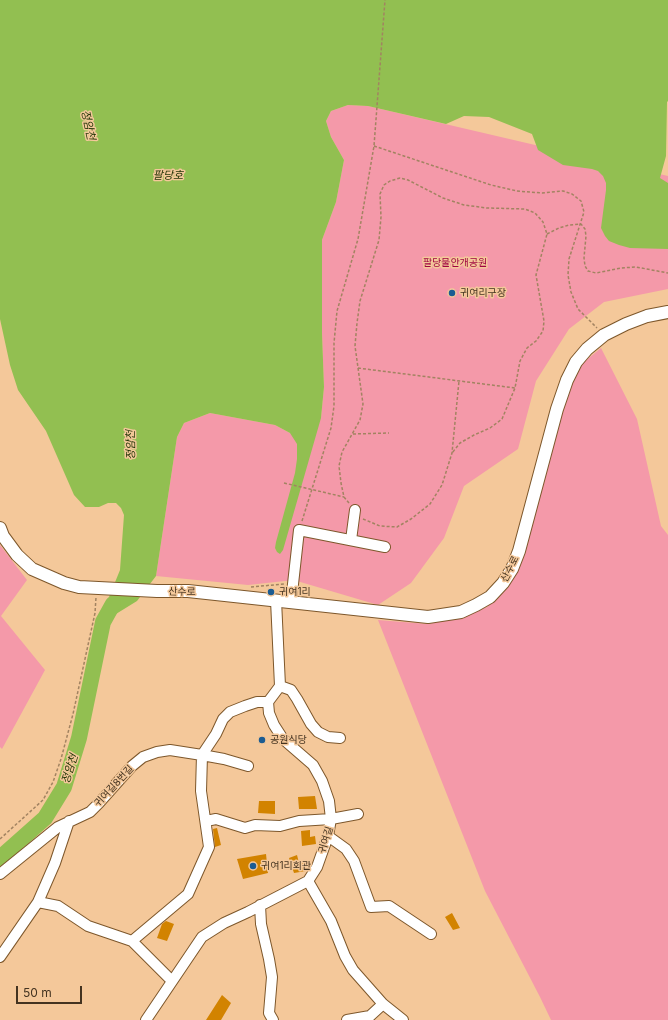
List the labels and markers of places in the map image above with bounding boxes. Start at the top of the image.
place label: 귀여리구장 [460,287,506,299]
marker: 귀여리구장 [447,288,457,298]
place label: 귀여1리 [279,586,311,598]
marker: 귀여1리 [266,587,276,597]
place label: 공원식당 [270,734,307,746]
marker: 공원식당 [257,735,267,745]
place label: 귀여1리회관 [261,860,311,872]
marker: 귀여1리회관 [248,861,258,871]

